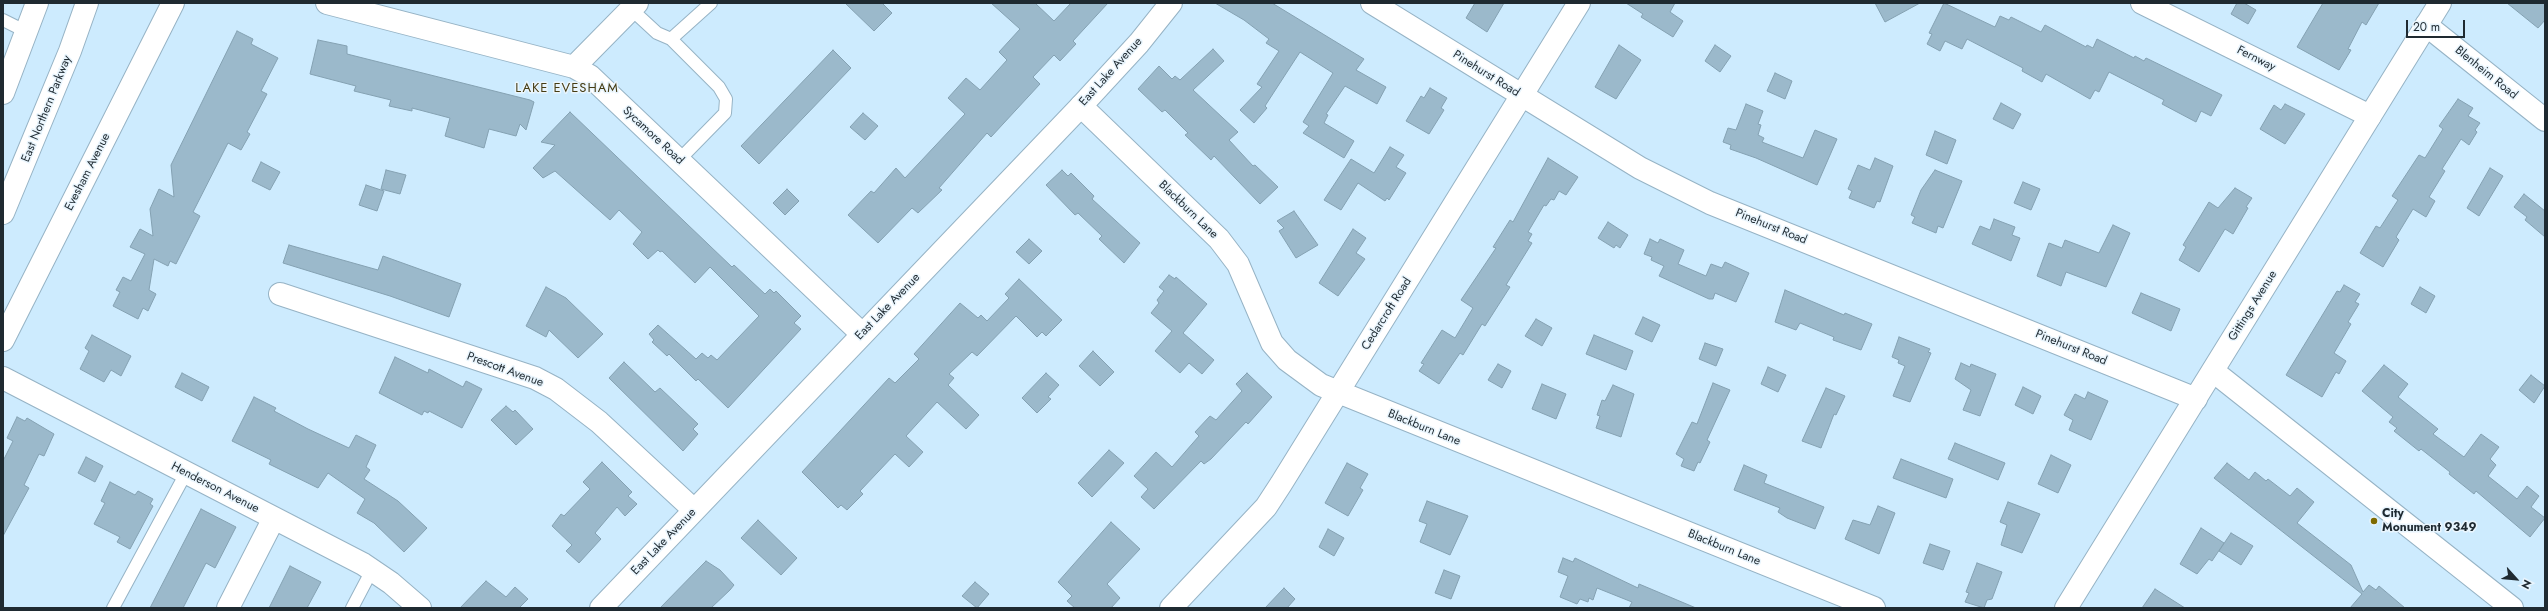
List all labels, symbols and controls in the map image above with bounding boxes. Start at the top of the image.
scale bar [2408,12,2467,38]
text: 20 m [2413,18,2440,36]
street label: East Lake Avenue [1077,35,1145,109]
street label: Fernway [2234,43,2278,75]
street label: Blenheim Road [2452,43,2520,103]
street label: Pinehurst Road [1450,48,1522,100]
street label: East Northern Parkway [19,54,75,164]
district label: LAKE EVESHAM [515,81,619,97]
street label: Sycamore Road [619,104,687,168]
street label: Evesham Avenue [62,131,114,213]
street label: Blackburn Lane [1155,178,1221,242]
street label: Pinehurst Road [1733,206,1809,248]
street label: Gittings Avenue [2226,268,2280,344]
street label: East Lake Avenue [853,271,923,343]
street label: Cedarcroft Road [1359,275,1415,353]
street label: Pinehurst Road [2033,327,2109,369]
street label: Prescott Avenue [465,349,545,391]
street label: Blackburn Lane [1386,407,1462,449]
street label: Henderson Avenue [169,460,261,516]
street label: East Lake Avenue [629,506,699,578]
place label: City Monument 9349 [2382,507,2476,535]
marker: City Monument 9349 [2369,516,2379,526]
street label: Blackburn Lane [1686,527,1762,569]
north arrow [2496,559,2536,599]
text: N [2518,577,2536,592]

